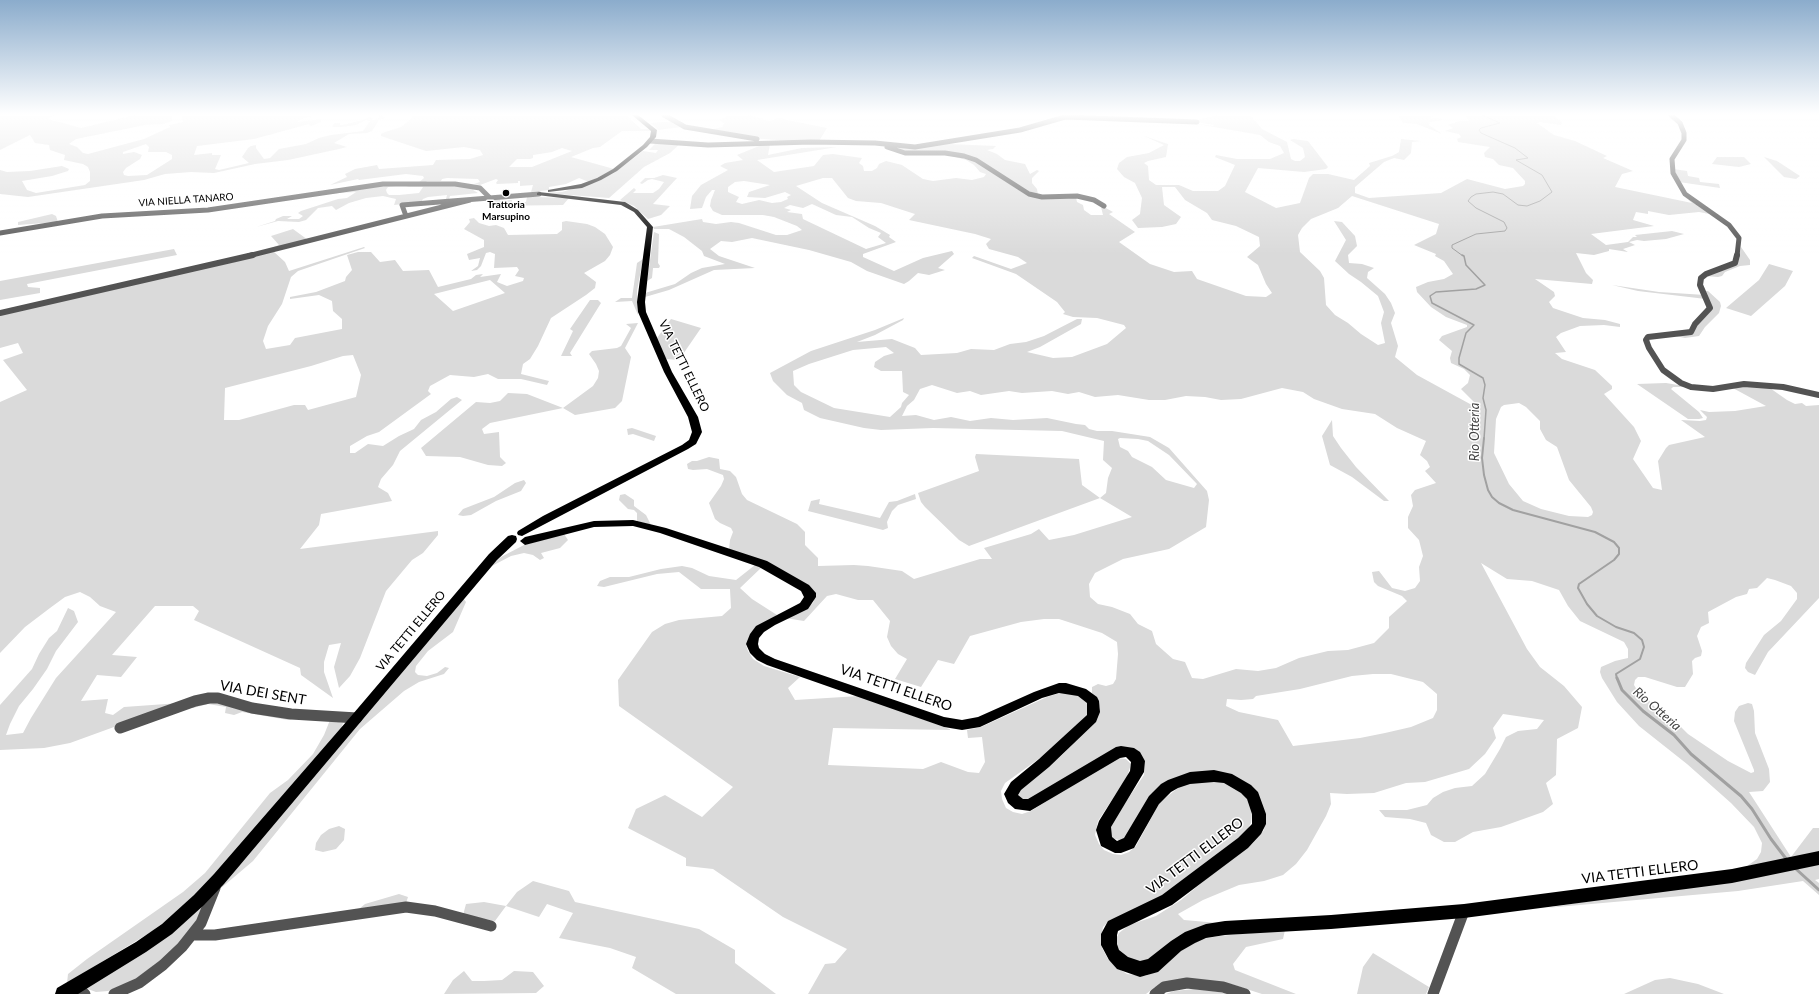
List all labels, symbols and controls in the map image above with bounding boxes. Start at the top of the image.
marker: Trattoria Marsupino [501,188,511,198]
street label: VIA NIELLA TANARO [138,191,234,209]
place label: Trattoria Marsupino [482,199,530,222]
street label: VIA TETTI ELLERO [655,318,713,414]
water label: Rio Otteria [1467,403,1483,461]
street label: VIA TETTI ELLERO [373,588,449,674]
street label: VIA TETTI ELLERO [838,661,954,715]
street label: VIA DEI SENT [219,677,307,709]
water label: Rio Otteria [1630,684,1684,734]
street label: VIA TETTI ELLERO [1143,814,1247,898]
street label: VIA TETTI ELLERO [1581,857,1699,887]

